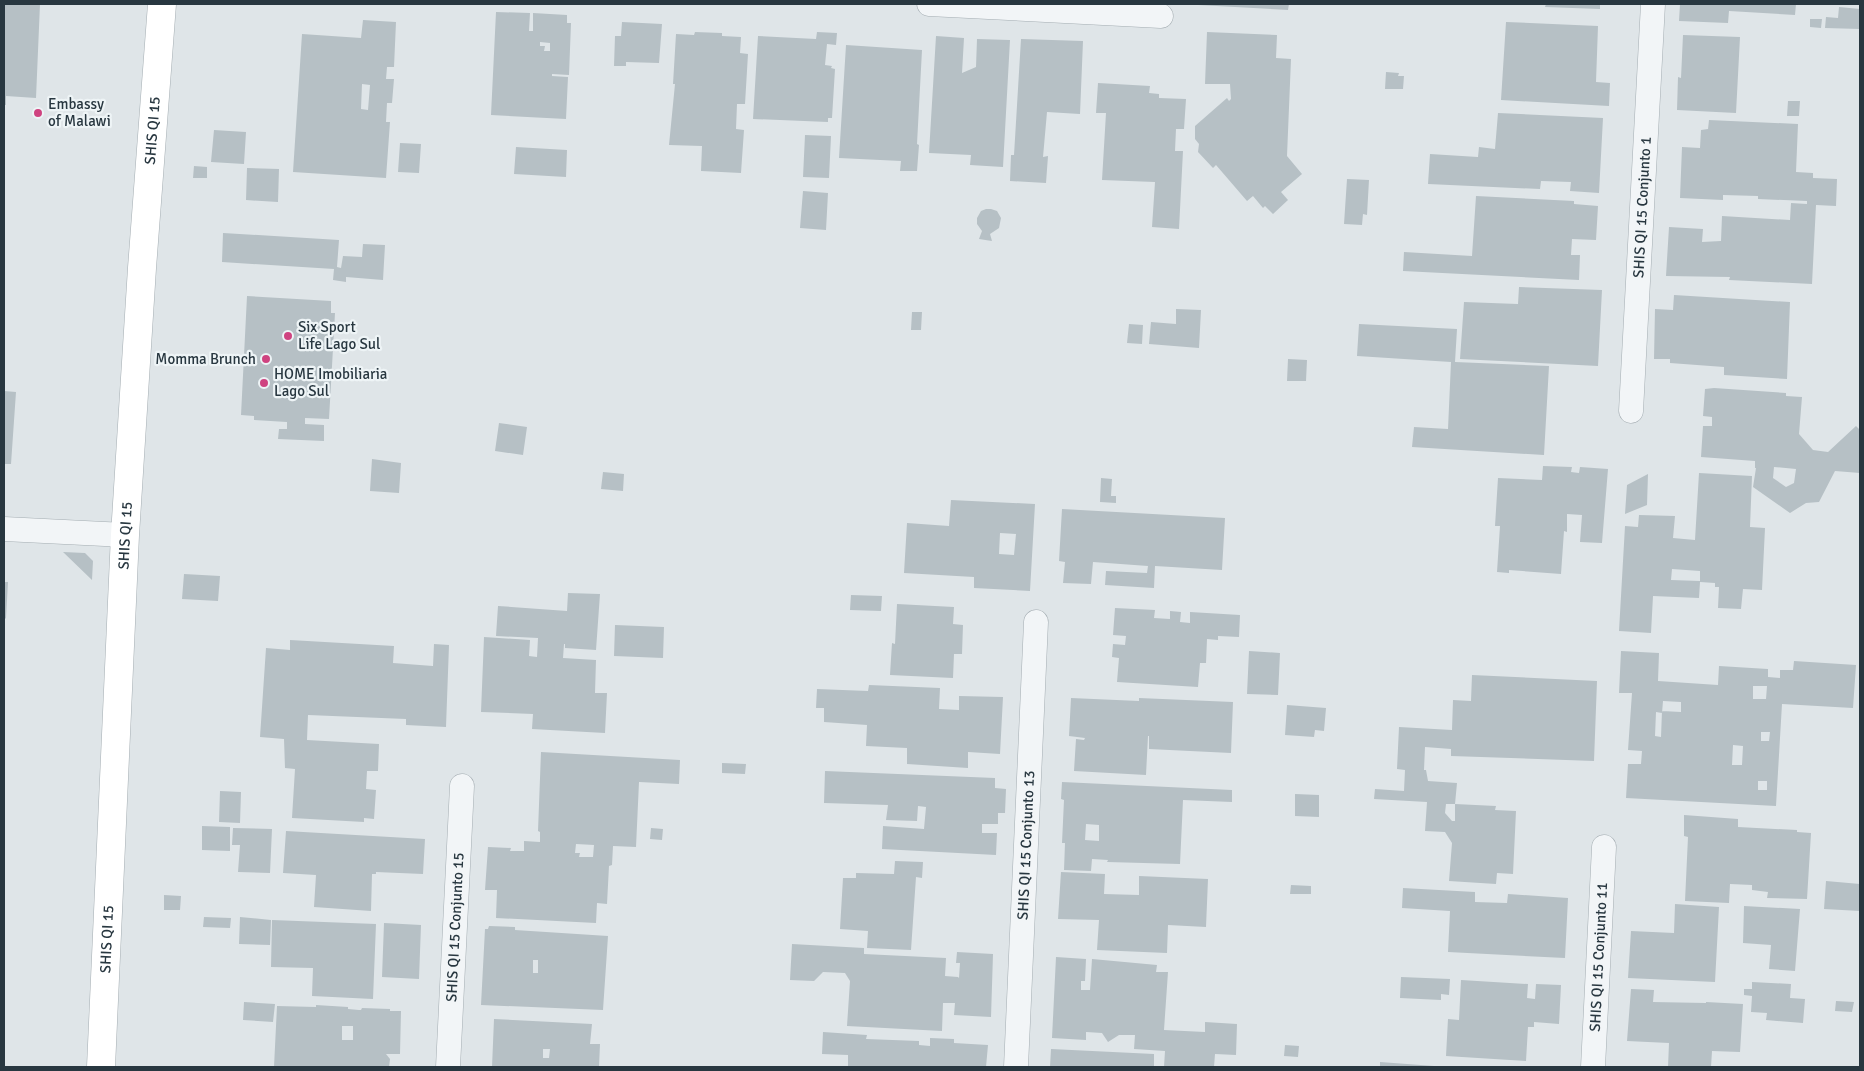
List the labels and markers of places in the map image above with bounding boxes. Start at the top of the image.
place label: Embassy of Malawi [48,95,111,130]
marker: Embassy of Malawi [32,107,44,119]
place label: Six Sport Life Lago Sul [298,318,380,353]
marker: Six Sport Life Lago Sul [282,330,294,342]
place label: Momma Brunch [155,350,256,368]
marker: Momma Brunch [260,353,272,365]
place label: HOME Imobiliaria Lago Sul [274,365,387,400]
marker: HOME Imobiliaria Lago Sul [258,377,270,389]

